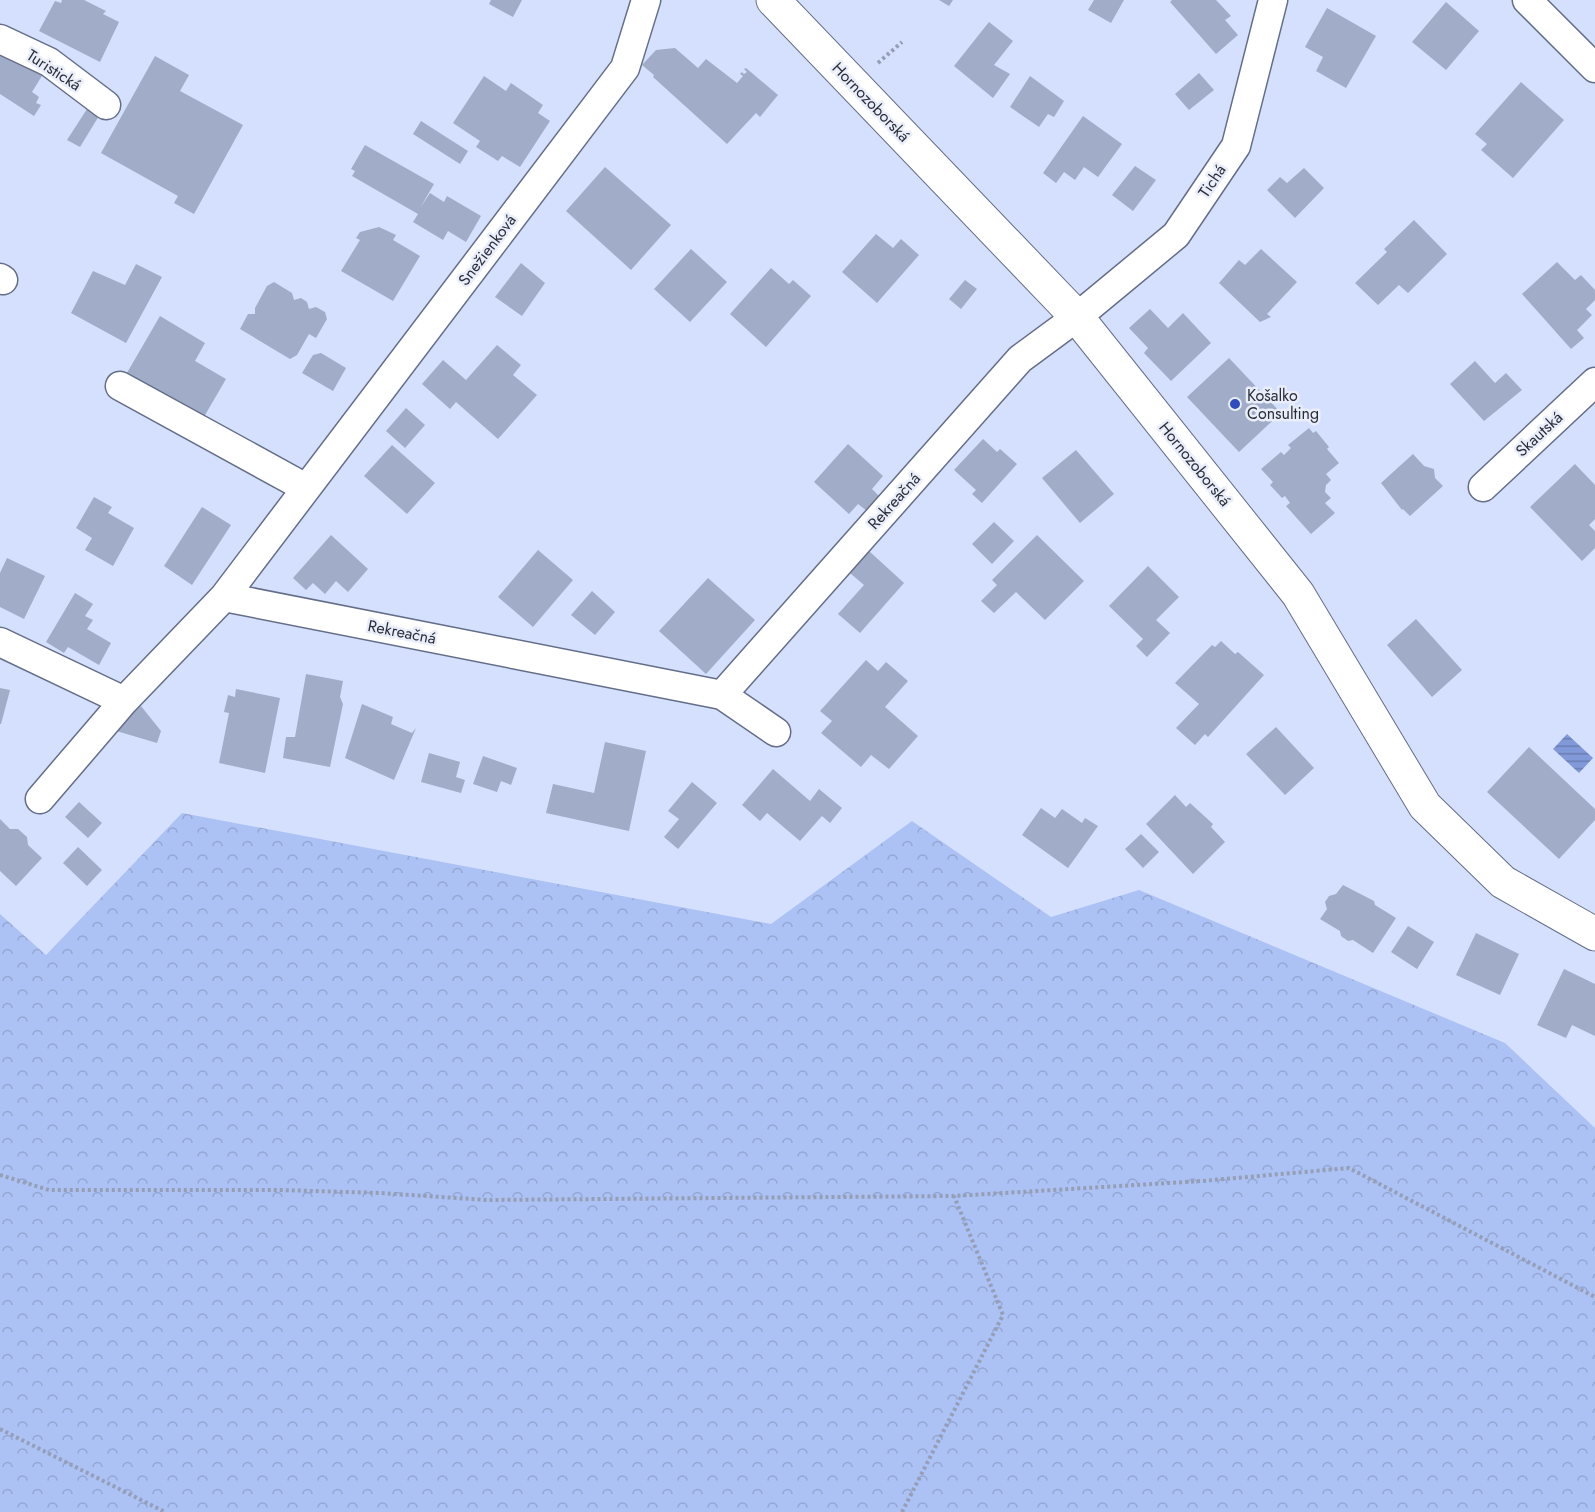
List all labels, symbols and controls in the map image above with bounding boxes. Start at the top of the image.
street label: Turistická [22,44,86,96]
street label: Hornozoborská [827,57,915,147]
street label: Tichá [1193,160,1231,202]
street label: Snežienková [453,210,521,290]
place label: Košalko Consulting [1247,384,1319,425]
marker: Košalko Consulting [1228,397,1242,411]
street label: Skautská [1510,406,1568,462]
street label: Hornozoborská [1154,417,1236,511]
street label: Rekreačná [862,468,926,534]
street label: Rekreačná [366,614,438,650]

